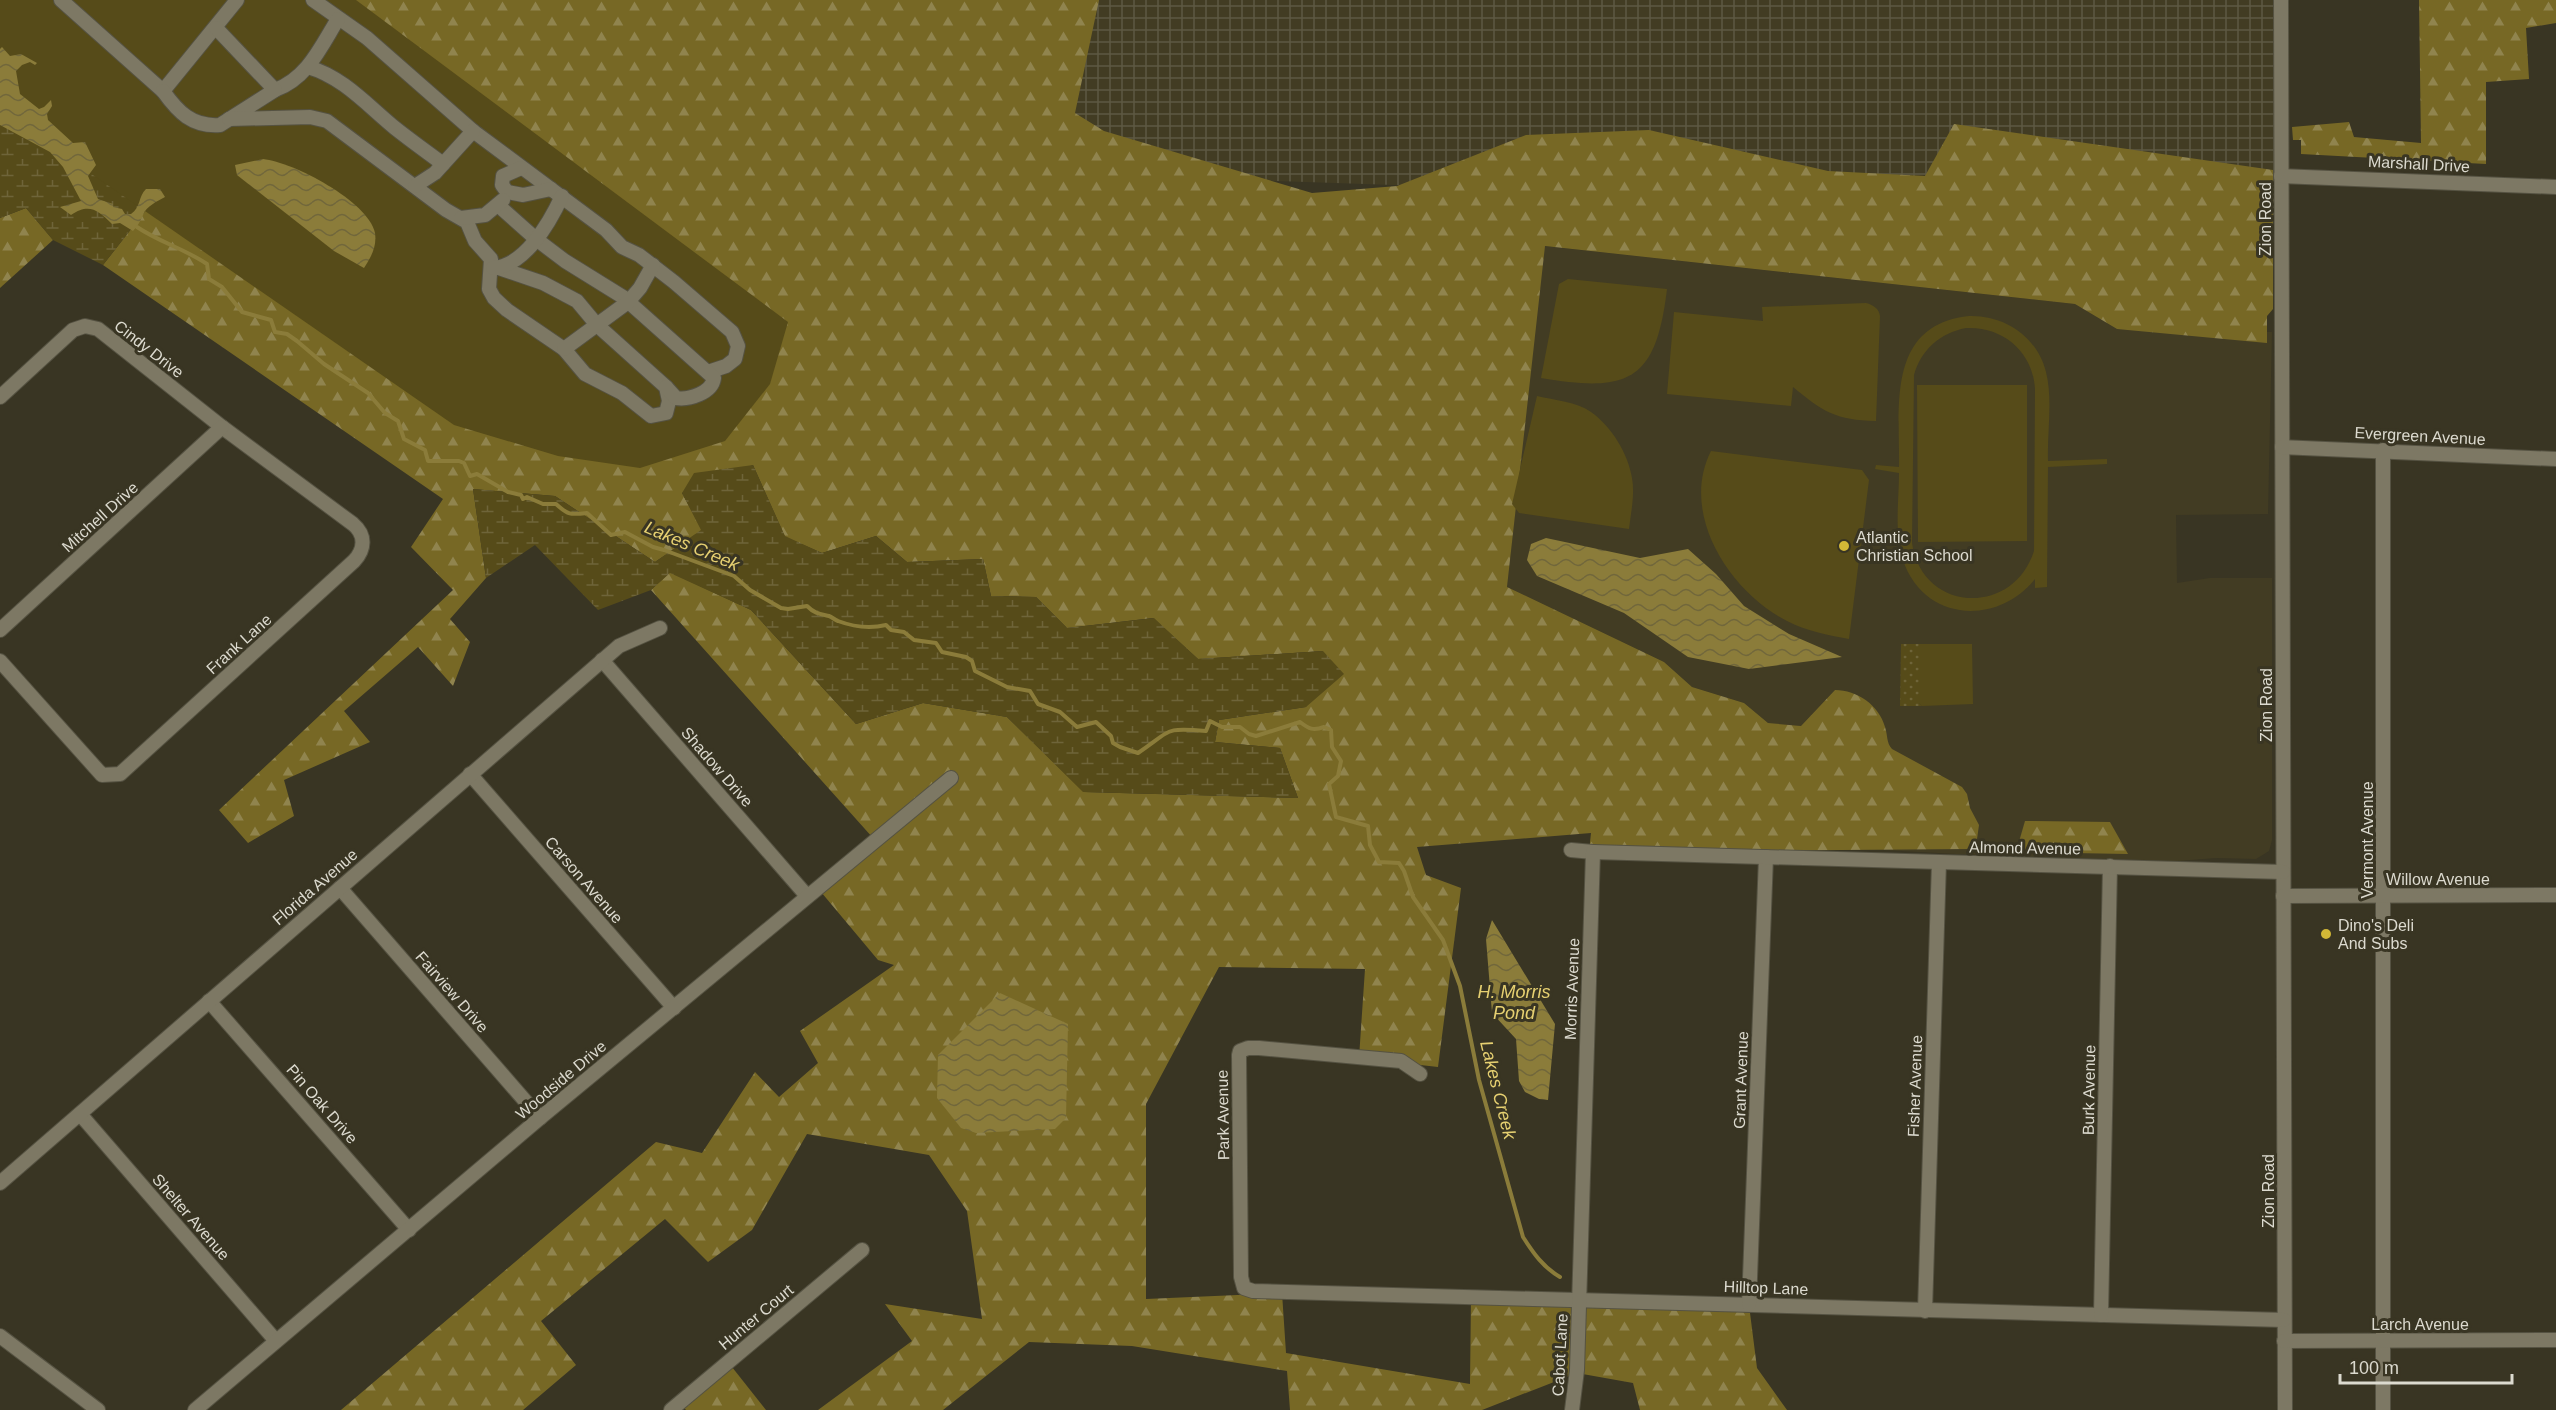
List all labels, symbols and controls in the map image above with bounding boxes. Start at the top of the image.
street label: Marshall Drive [2368,153,2471,175]
street label: Zion Road [2257,182,2274,256]
street label: Cindy Drive [111,317,187,381]
street label: Evergreen Avenue [2354,424,2486,448]
street label: Mitchell Drive [59,478,141,555]
water label: Lakes Creek [642,517,743,575]
place label: Atlantic Christian School [1856,529,1973,564]
marker: Atlantic Christian School [1837,539,1851,553]
street label: Frank Lane [203,611,275,677]
street label: Zion Road [2258,668,2275,742]
street label: Shadow Drive [678,724,756,810]
street label: Vermont Avenue [2359,781,2376,899]
street label: Carson Avenue [542,833,626,927]
street label: Almond Avenue [1969,839,2081,857]
street label: Florida Avenue [269,846,361,928]
street label: Willow Avenue [2386,871,2490,888]
place label: Dino's Deli And Subs [2338,917,2414,952]
marker: Dino's Deli And Subs [2319,927,2333,941]
street label: Morris Avenue [1562,938,1582,1040]
street label: Fairview Drive [412,948,492,1036]
water label: H. Morris Pond [1478,982,1551,1023]
street label: Grant Avenue [1731,1031,1751,1129]
street label: Fisher Avenue [1905,1035,1925,1137]
street label: Woodside Drive [512,1037,610,1123]
water label: Lakes Creek [1476,1039,1520,1142]
street label: Burk Avenue [2080,1045,2098,1135]
street label: Pin Oak Drive [283,1061,361,1147]
street label: Park Avenue [1214,1070,1232,1160]
street label: Zion Road [2260,1154,2277,1228]
street label: Shelter Avenue [149,1171,233,1263]
street label: Hilltop Lane [1723,1278,1809,1298]
street label: Hunter Court [715,1281,797,1353]
street label: Cabot Lane [1549,1313,1571,1397]
street label: Larch Avenue [2371,1316,2469,1333]
scale bar [2340,1347,2512,1385]
text: 100 m [2349,1358,2399,1378]

